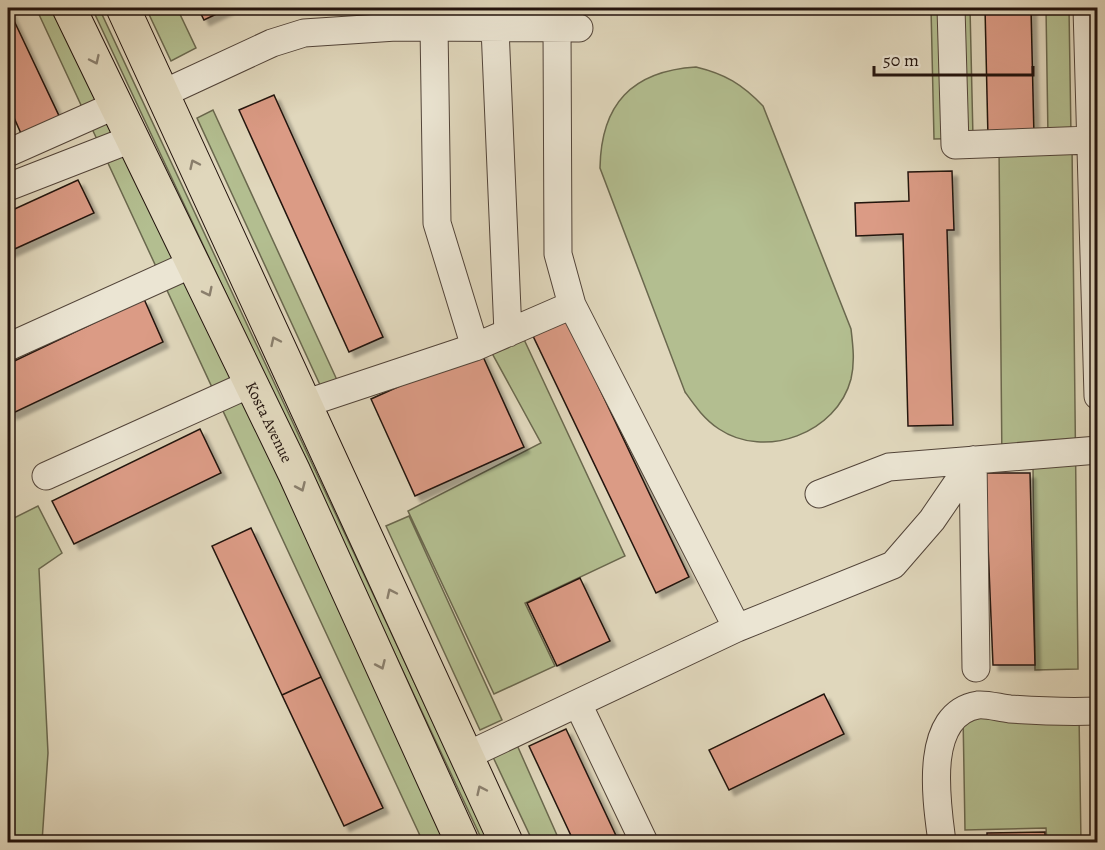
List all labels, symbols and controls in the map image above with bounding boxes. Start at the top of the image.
scale bar [874,39,1033,77]
text: 50 m [883,48,919,72]
one-way arrow [87,54,99,65]
one-way arrow [189,159,201,170]
one-way arrow [201,285,213,296]
one-way arrow [270,336,282,347]
street label: Kosta Avenue [240,378,298,467]
one-way arrow [294,481,306,492]
one-way arrow [386,589,398,600]
one-way arrow [374,658,386,669]
one-way arrow [477,785,489,796]

